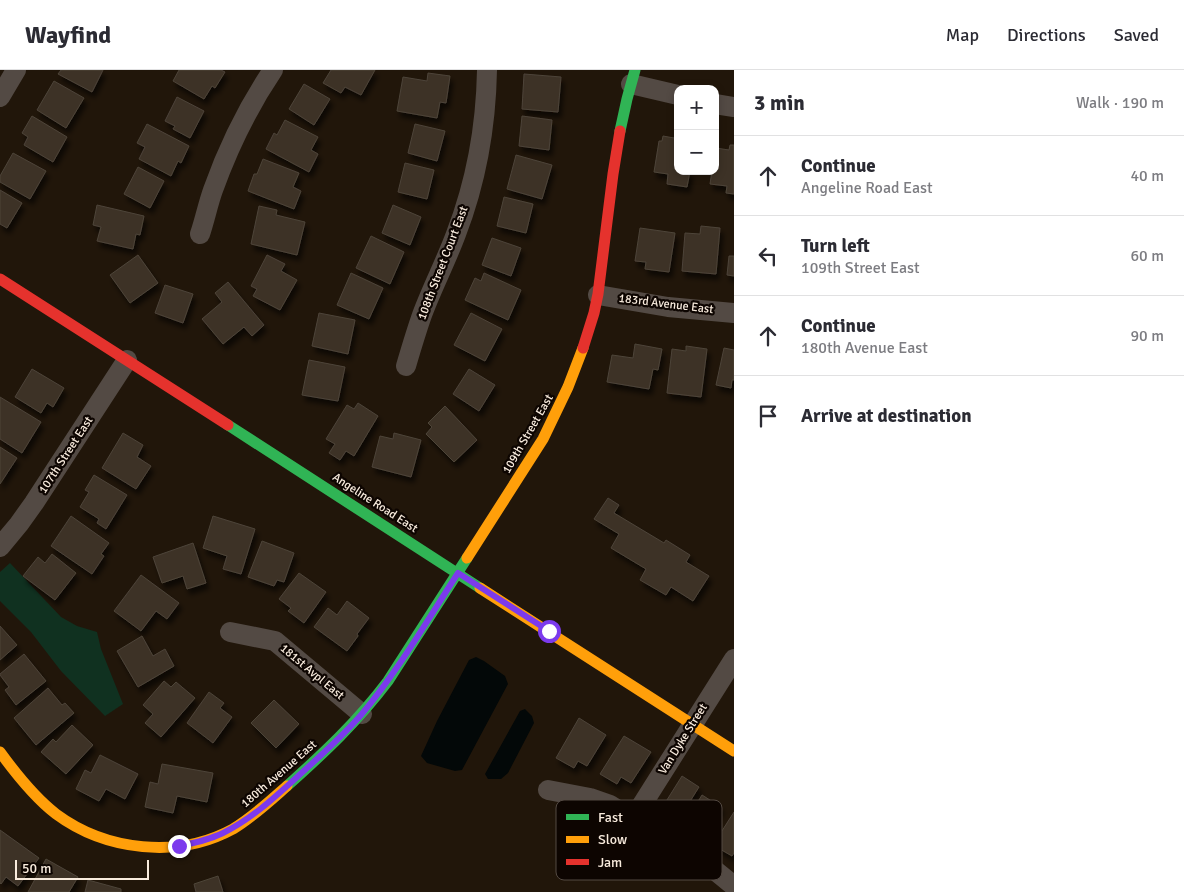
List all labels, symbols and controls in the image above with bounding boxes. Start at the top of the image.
text: Wayfind [25,20,111,50]
text: Map [946,24,979,46]
text: Directions [1007,24,1086,46]
text: Saved [1114,24,1159,46]
map controls [674,85,719,175]
button: + [674,85,719,130]
text: 3 min [754,90,805,116]
text: Walk · 190 m [1076,93,1164,113]
button: − [674,130,719,175]
text: Continue [801,154,876,178]
icon: ahead [754,162,782,190]
text: 40 m [1130,166,1164,186]
text: Angeline Road East [801,178,933,198]
street label: 108th Street Court East [414,204,472,322]
text: Turn left [801,234,870,258]
icon: left [754,242,782,270]
text: 60 m [1130,246,1164,266]
text: 109th Street East [801,258,920,278]
street label: 183rd Avenue East [618,291,714,317]
text: Continue [801,314,876,338]
icon: ahead [754,322,782,350]
text: 90 m [1130,326,1164,346]
text: 180th Avenue East [801,338,928,358]
street label: 109th Street East [499,392,557,476]
icon: arrive [754,402,782,430]
text: Arrive at destination [801,404,972,428]
street label: 107th Street East [35,414,97,496]
street label: Angeline Road East [330,470,420,536]
route start [538,620,561,643]
street label: 181st Avpl East [277,641,347,703]
street label: Van Dyke Street [655,701,711,777]
street label: 180th Avenue East [238,737,320,811]
legend [556,800,722,880]
text: Fast [598,809,623,826]
text: Slow [598,831,627,848]
route end [168,835,191,858]
text: Jam [598,854,622,871]
scale bar [15,857,149,880]
text: 50 m [22,860,51,877]

